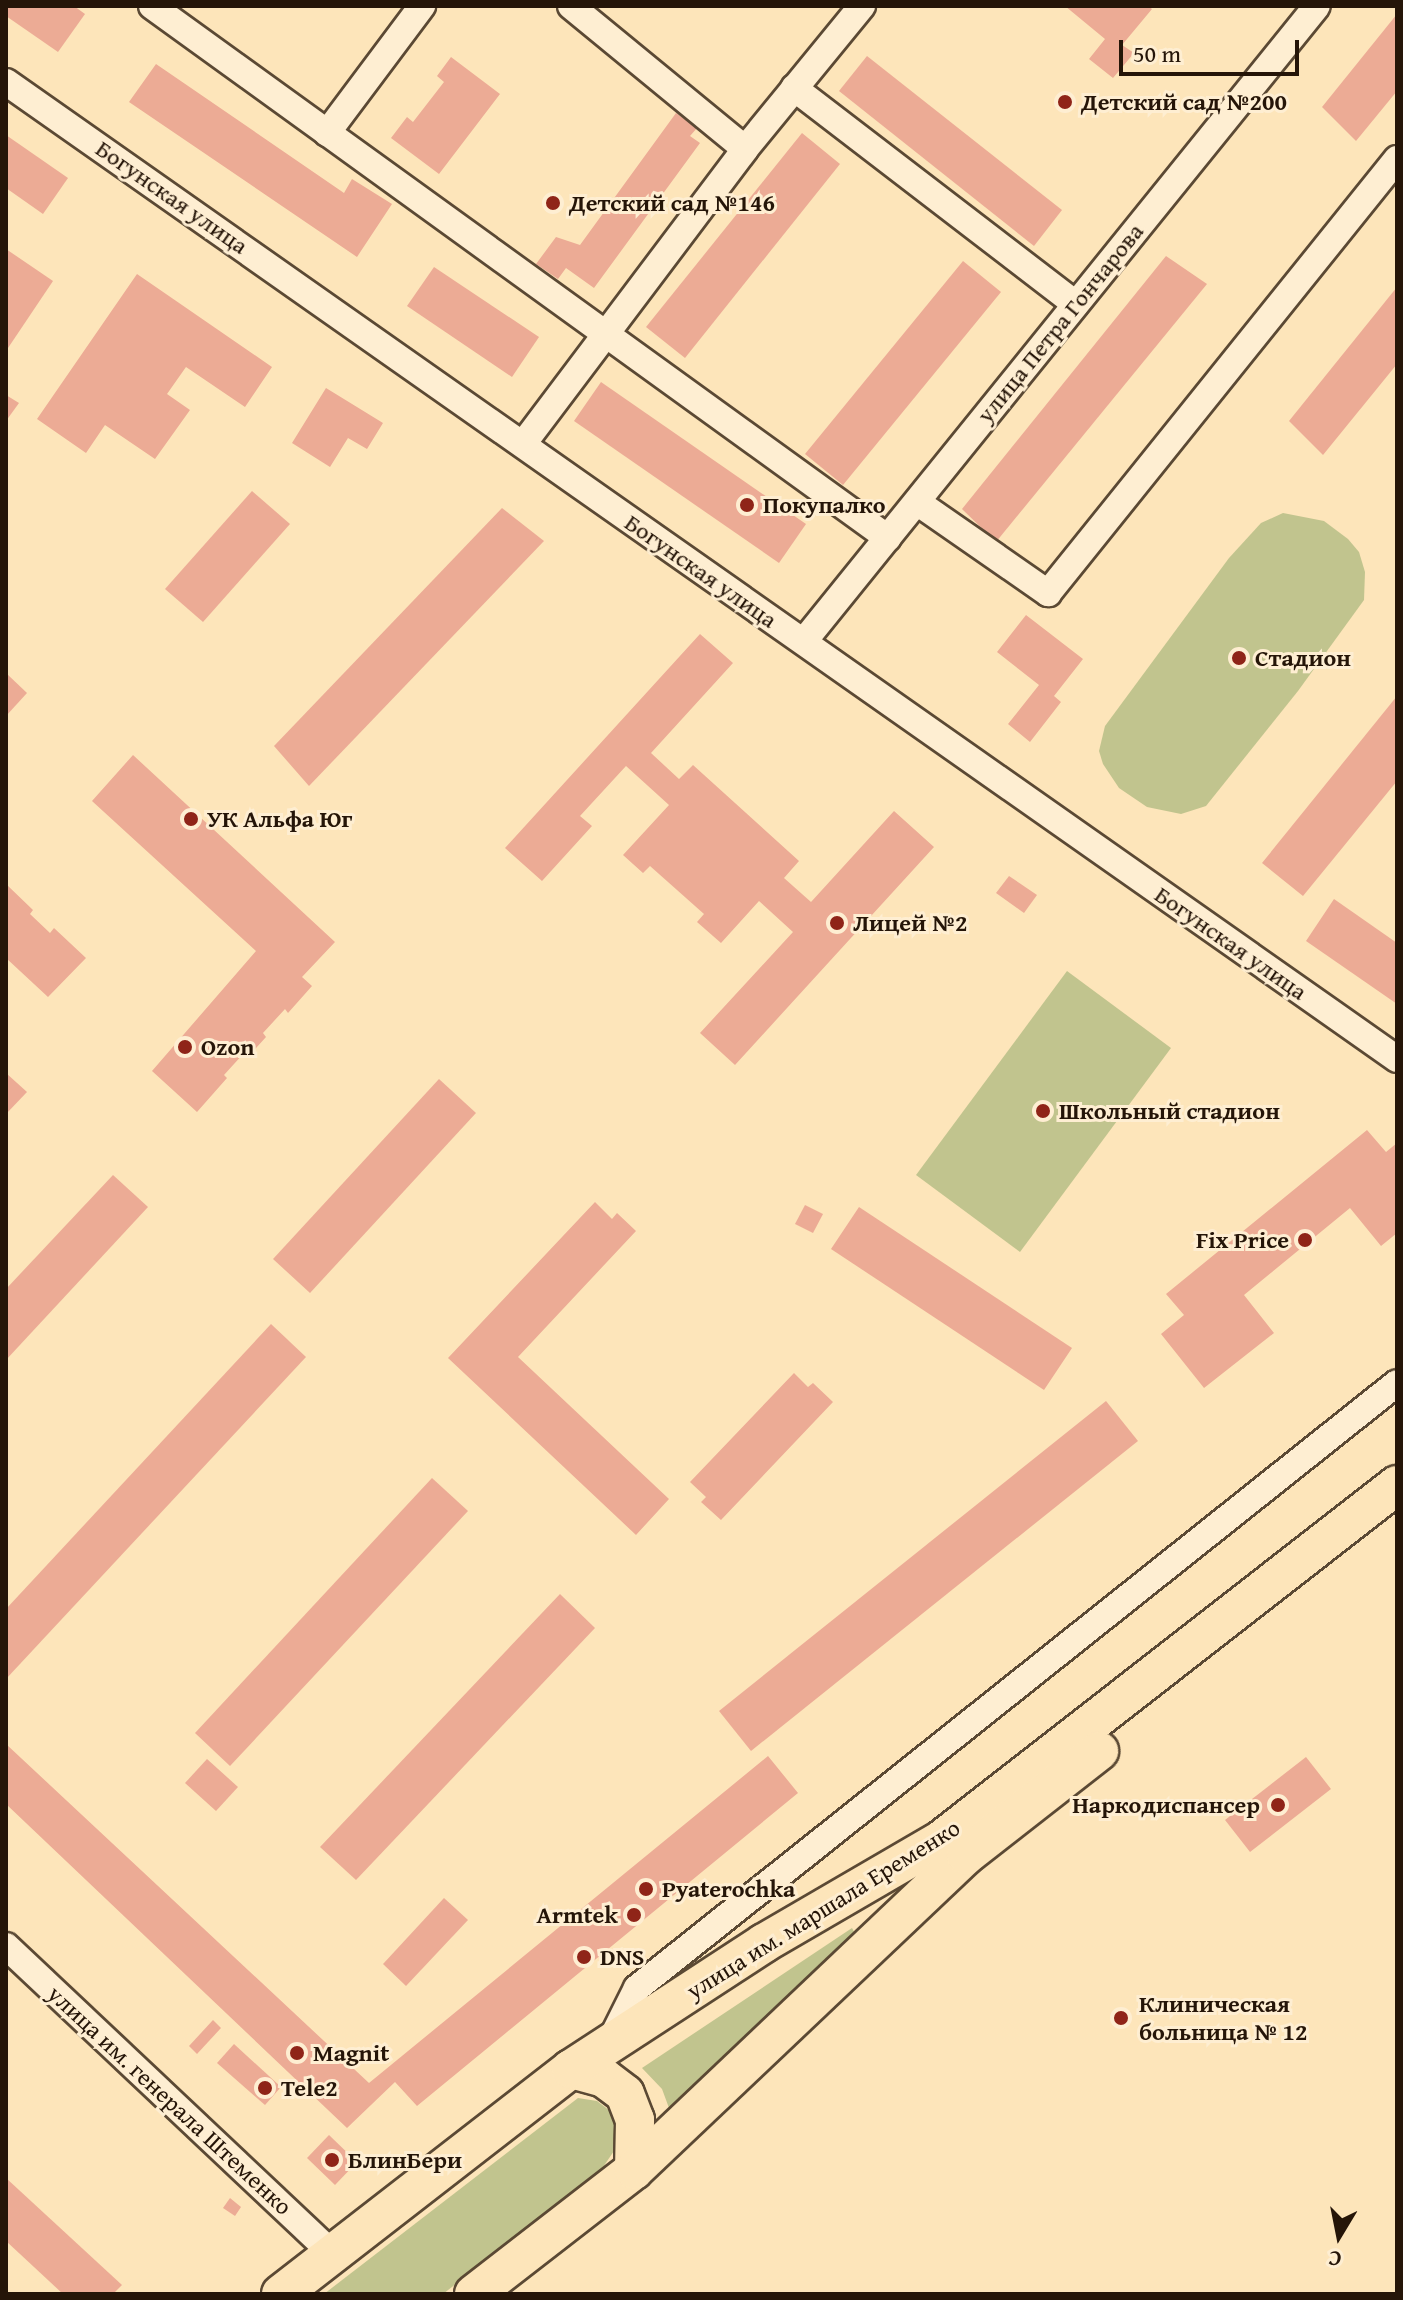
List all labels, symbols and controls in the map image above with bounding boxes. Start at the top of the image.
scale bar [1123,24,1303,74]
text: 50 m [1133,36,1181,71]
place label: Детский сад №200 [1081,88,1287,116]
marker: Детский сад №200 [1056,93,1074,111]
street label: Богунская улица [90,134,254,260]
place label: Детский сад №146 [569,189,775,217]
marker: Детский сад №146 [544,194,562,212]
street label: улица Петра Гончарова [971,217,1149,429]
place label: Покупалко [763,491,886,519]
marker: Покупалко [738,496,756,514]
street label: Богунская улица [619,508,783,634]
place label: Стадион [1255,644,1351,672]
marker: Стадион [1230,649,1248,667]
place label: УК Альфа Юг [207,805,352,833]
marker: УК Альфа Юг [182,810,200,828]
street label: Богунская улица [1149,880,1313,1006]
place label: Лицей №2 [853,909,967,937]
marker: Лицей №2 [828,914,846,932]
place label: Ozon [201,1033,254,1061]
marker: Ozon [176,1038,194,1056]
place label: Школьный стадион [1059,1097,1280,1125]
marker: Школьный стадион [1034,1102,1052,1120]
place label: Fix Price [1196,1226,1289,1254]
marker: Fix Price [1296,1231,1314,1249]
place label: Наркодиспансер [1072,1791,1260,1819]
marker: Наркодиспансер [1267,1794,1289,1816]
street label: улица им. маршала Еременко [681,1813,965,2005]
place label: Pyaterochka [662,1875,795,1903]
marker: Pyaterochka [637,1880,655,1898]
place label: Armtek [537,1901,618,1929]
marker: Armtek [625,1906,643,1924]
place label: DNS [600,1943,644,1971]
marker: DNS [575,1948,593,1966]
street label: улица им. генерала Штеменко [42,1979,298,2221]
place label: Клиническая больница № 12 [1139,1990,1307,2046]
marker: Клиническая больница № 12 [1110,2007,1132,2029]
place label: Magnit [313,2039,389,2067]
marker: Magnit [288,2044,306,2062]
place label: Tele2 [281,2074,338,2102]
marker: Tele2 [256,2079,274,2097]
place label: БлинБери [348,2146,462,2174]
marker: БлинБери [323,2151,341,2169]
north arrow [1299,2196,1379,2276]
text: С [1326,2243,1344,2276]

